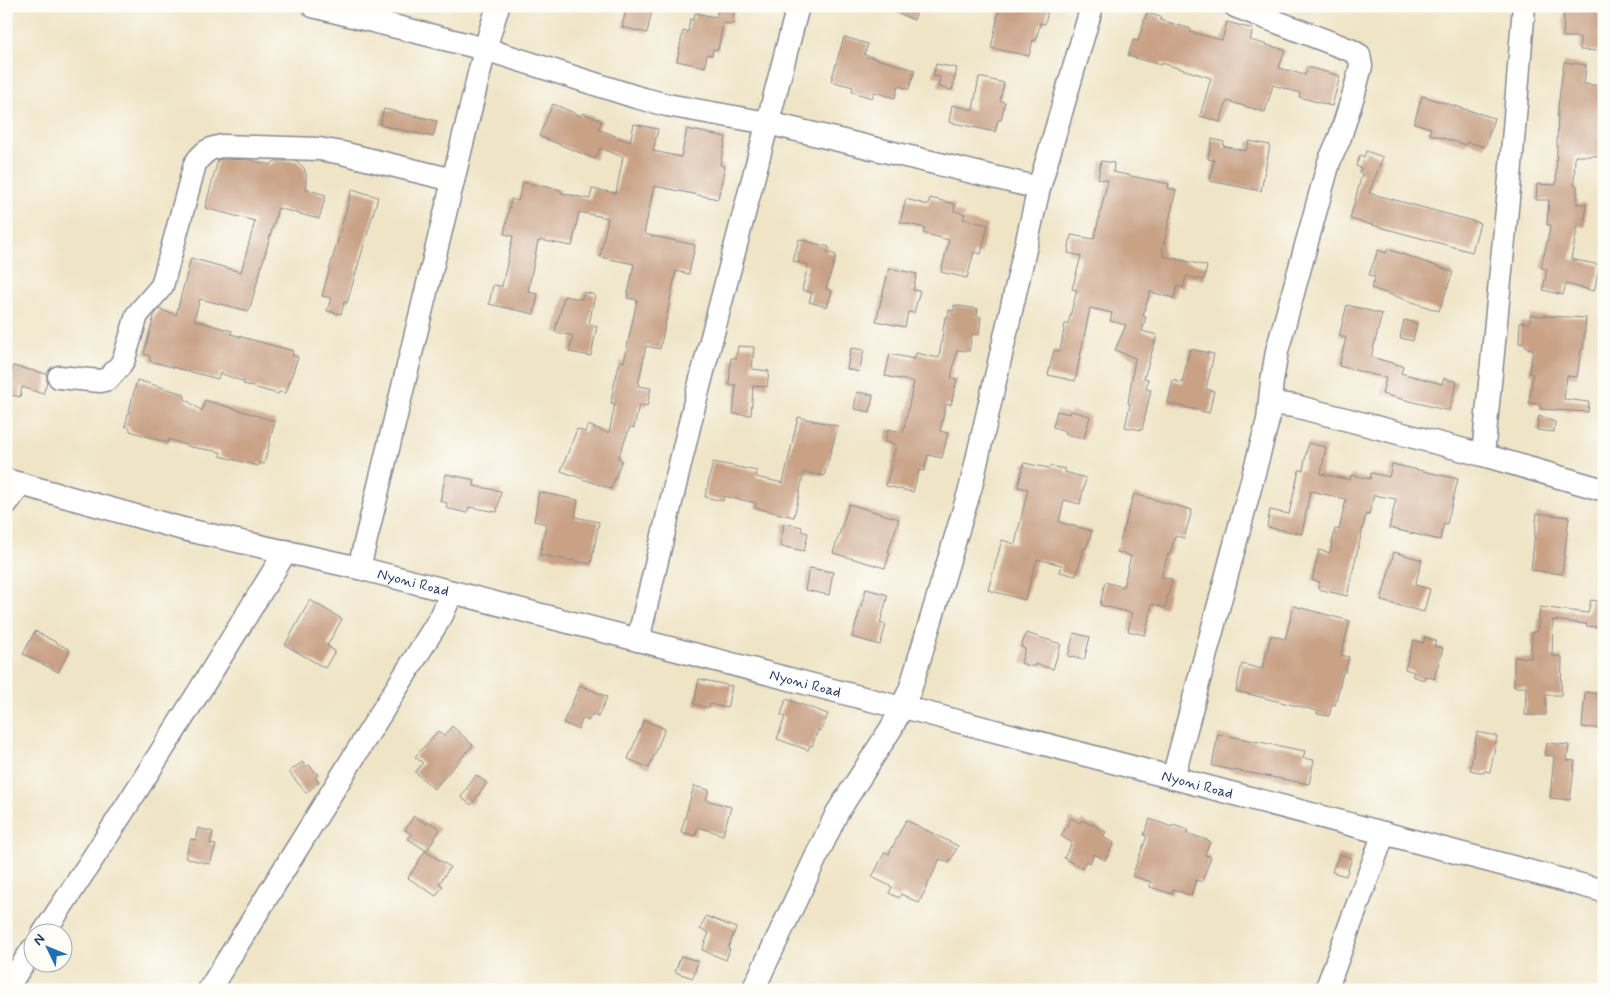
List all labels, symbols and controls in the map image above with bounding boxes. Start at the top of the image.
street label: Nyoni Road [375,564,451,602]
street label: Nyoni Road [767,665,843,703]
street label: Nyoni Road [1159,766,1235,804]
north arrow [22,924,72,974]
text: N [29,930,49,949]

